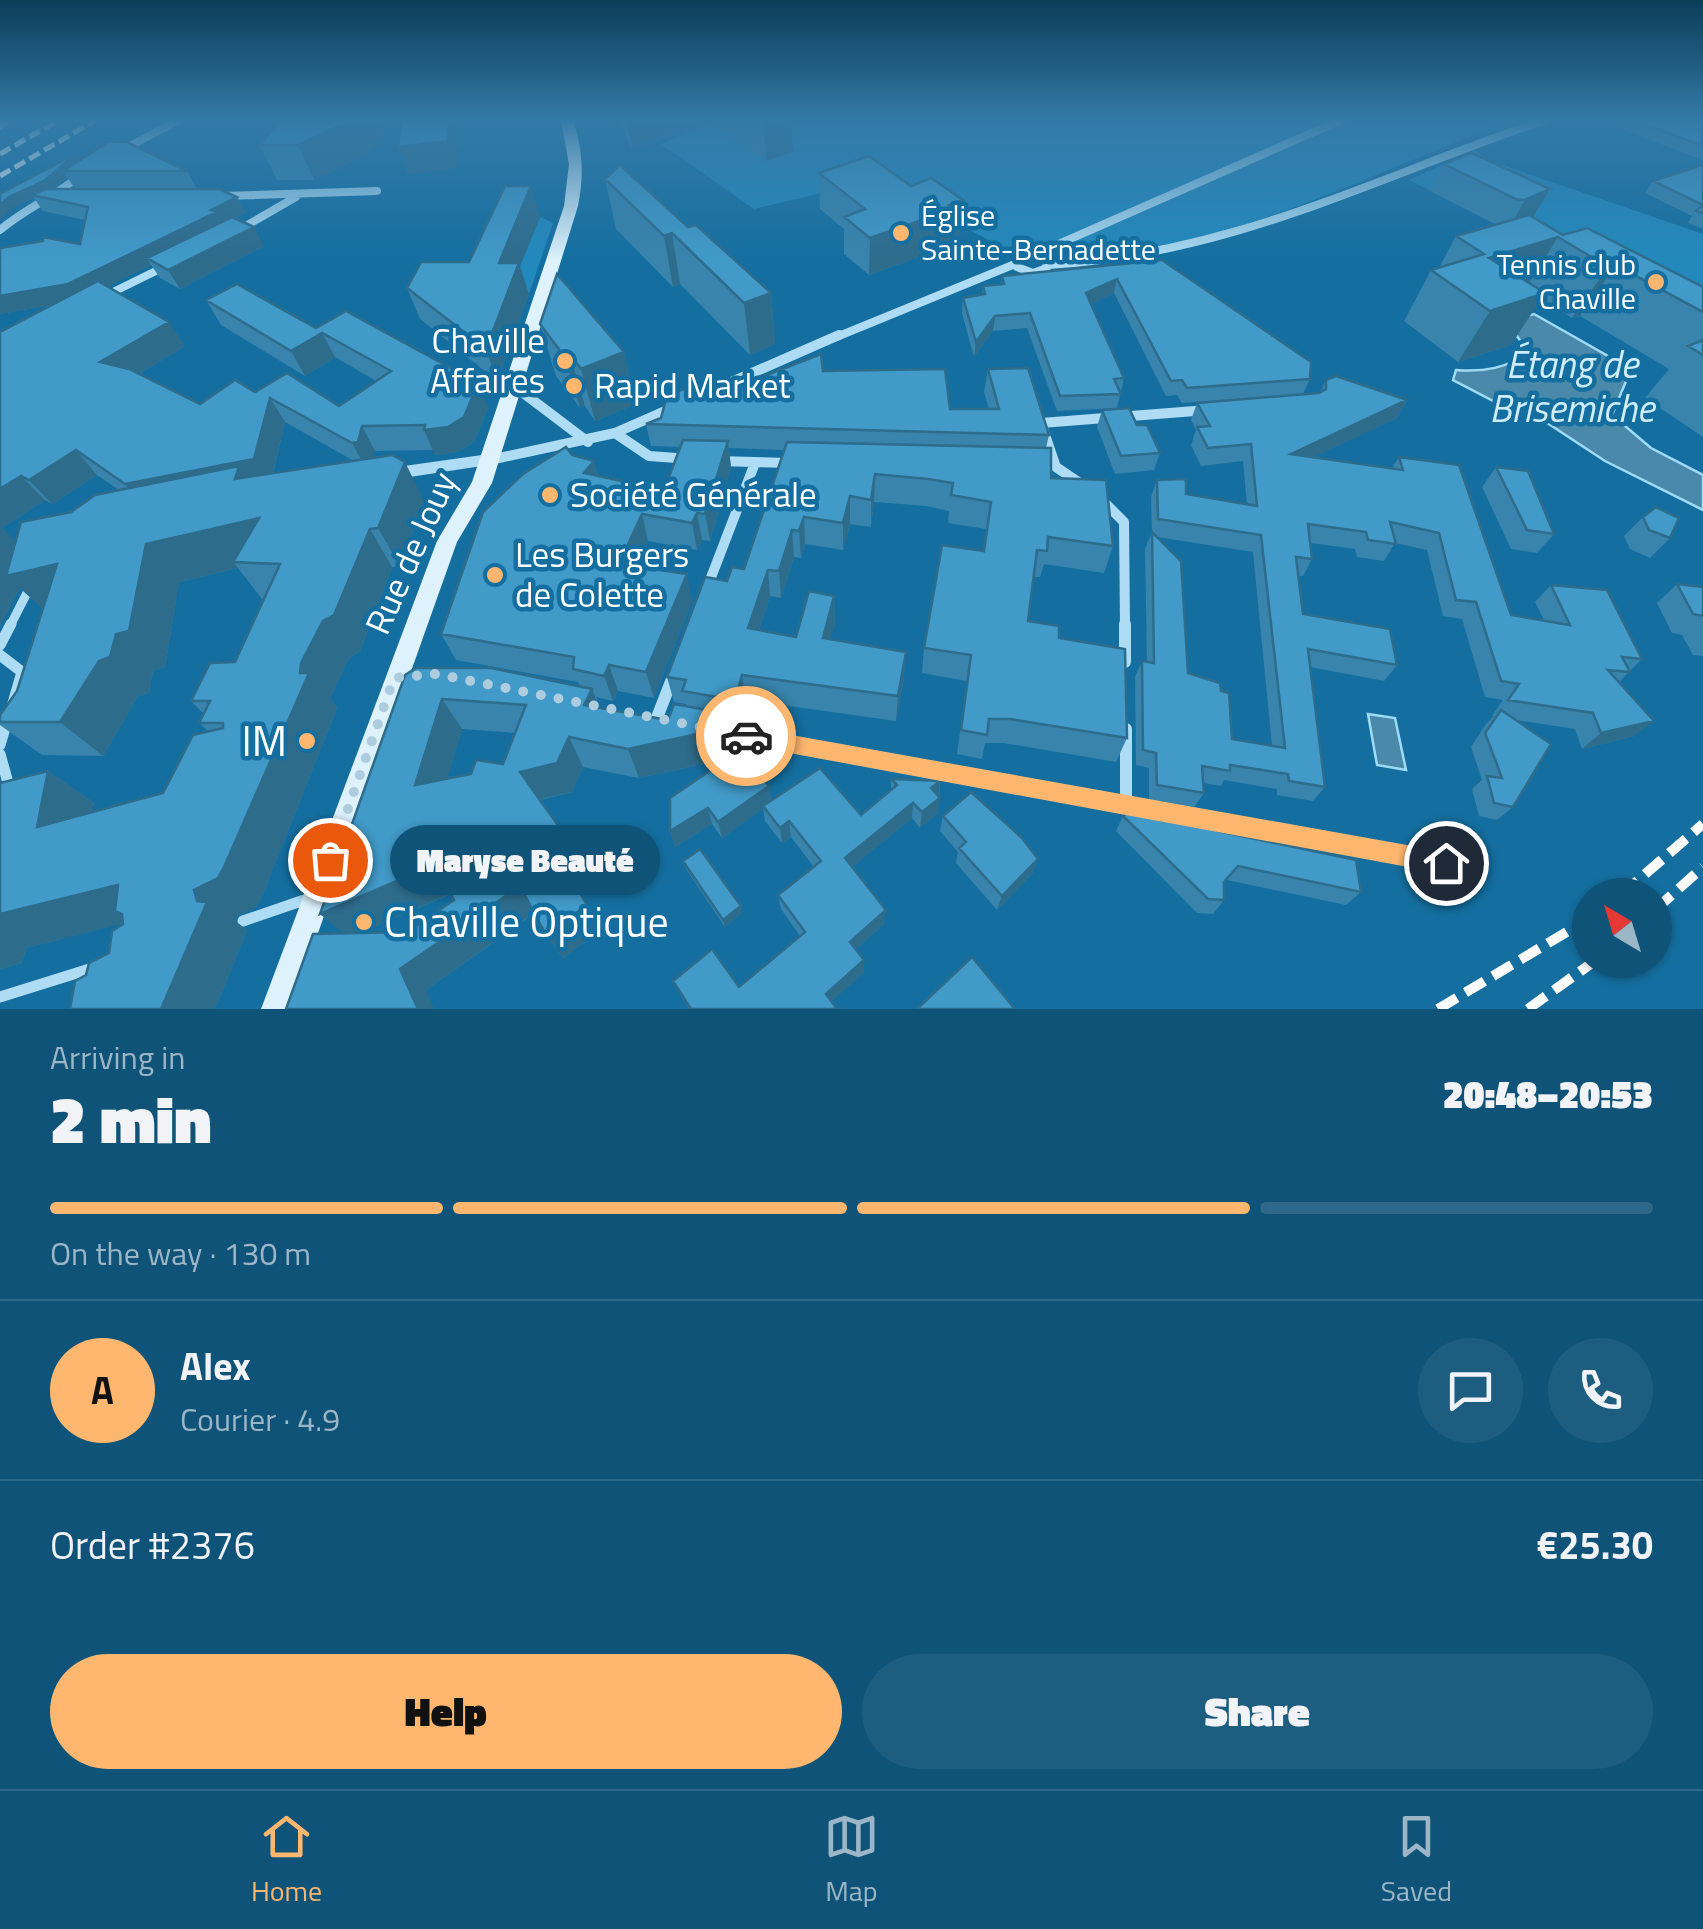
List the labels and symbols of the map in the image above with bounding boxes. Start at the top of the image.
place label: Église Sainte-Bernadette [921,192,1156,272]
marker: Église Sainte-Bernadette [890,222,912,244]
place label: Tennis club Chaville [1497,241,1636,321]
marker: Tennis club Chaville [1645,271,1667,293]
place label: Chaville Affaires [430,313,545,407]
water label: Étang de Brisemiche [1490,335,1657,437]
marker: Chaville Affaires [554,350,576,372]
place label: Rapid Market [594,358,791,412]
marker: Rapid Market [563,375,585,397]
street label: Rue de Jouy [350,462,470,643]
place label: Société Générale [570,467,817,521]
marker: Société Générale [539,484,561,506]
place label: Les Burgers de Colette [515,527,689,621]
marker: Les Burgers de Colette [484,564,506,586]
courier [696,686,796,786]
place label: IM [241,708,287,772]
marker: IM [296,730,318,752]
pin [288,818,373,903]
pin [1404,821,1489,906]
callout: Maryse Beauté [390,825,660,895]
north arrow [1572,878,1672,978]
place label: Chaville Optique [384,889,669,953]
marker: Chaville Optique [353,911,375,933]

